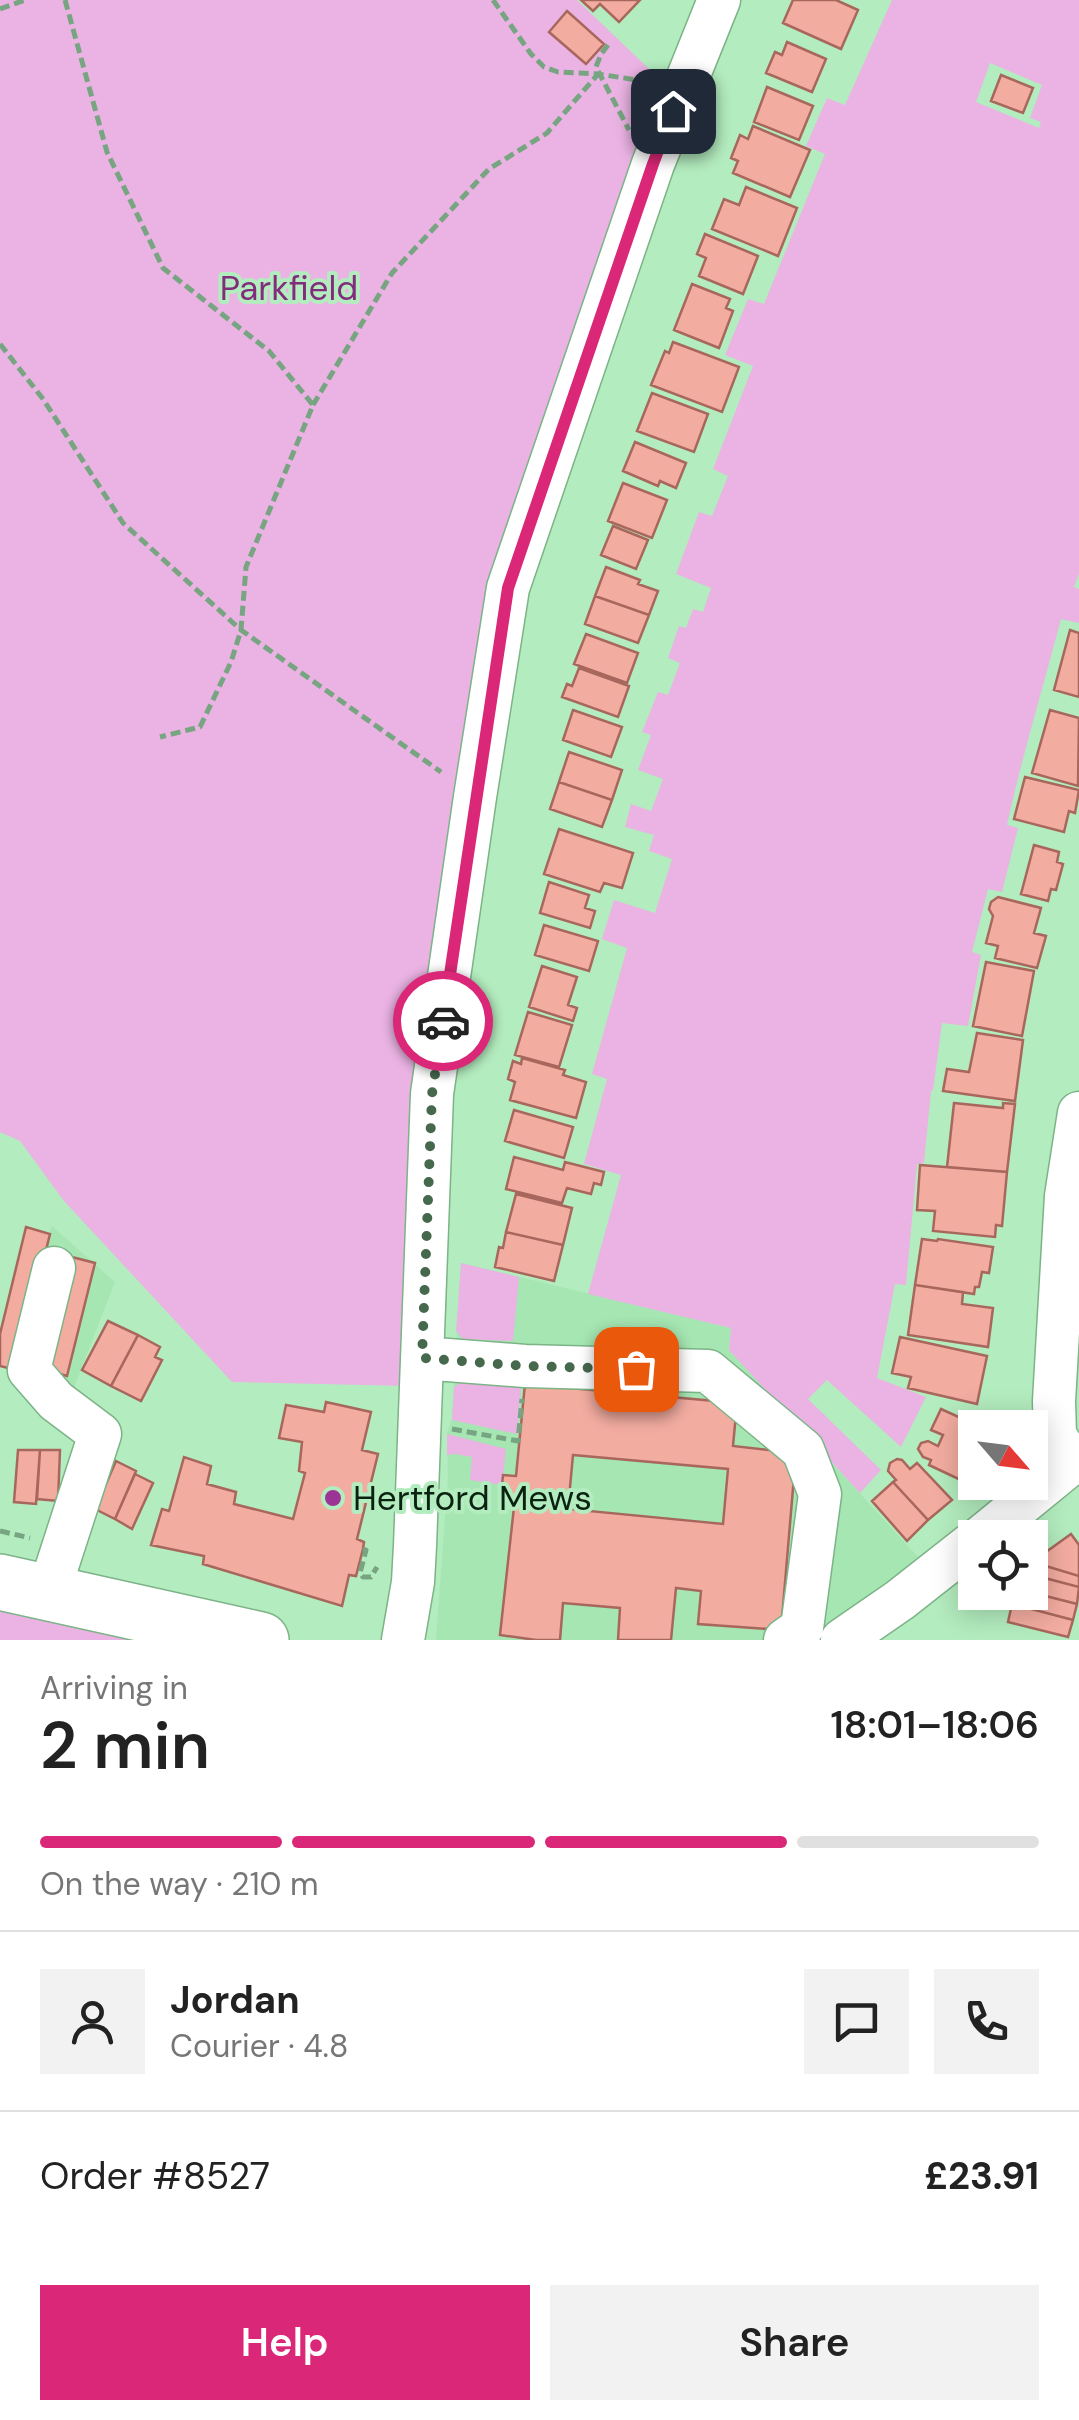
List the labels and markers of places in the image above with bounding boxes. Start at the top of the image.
pin [631,69,716,154]
pin [594,1327,679,1412]
place label: Hertford Mews [353,1475,592,1521]
marker: Hertford Mews [322,1487,344,1509]

